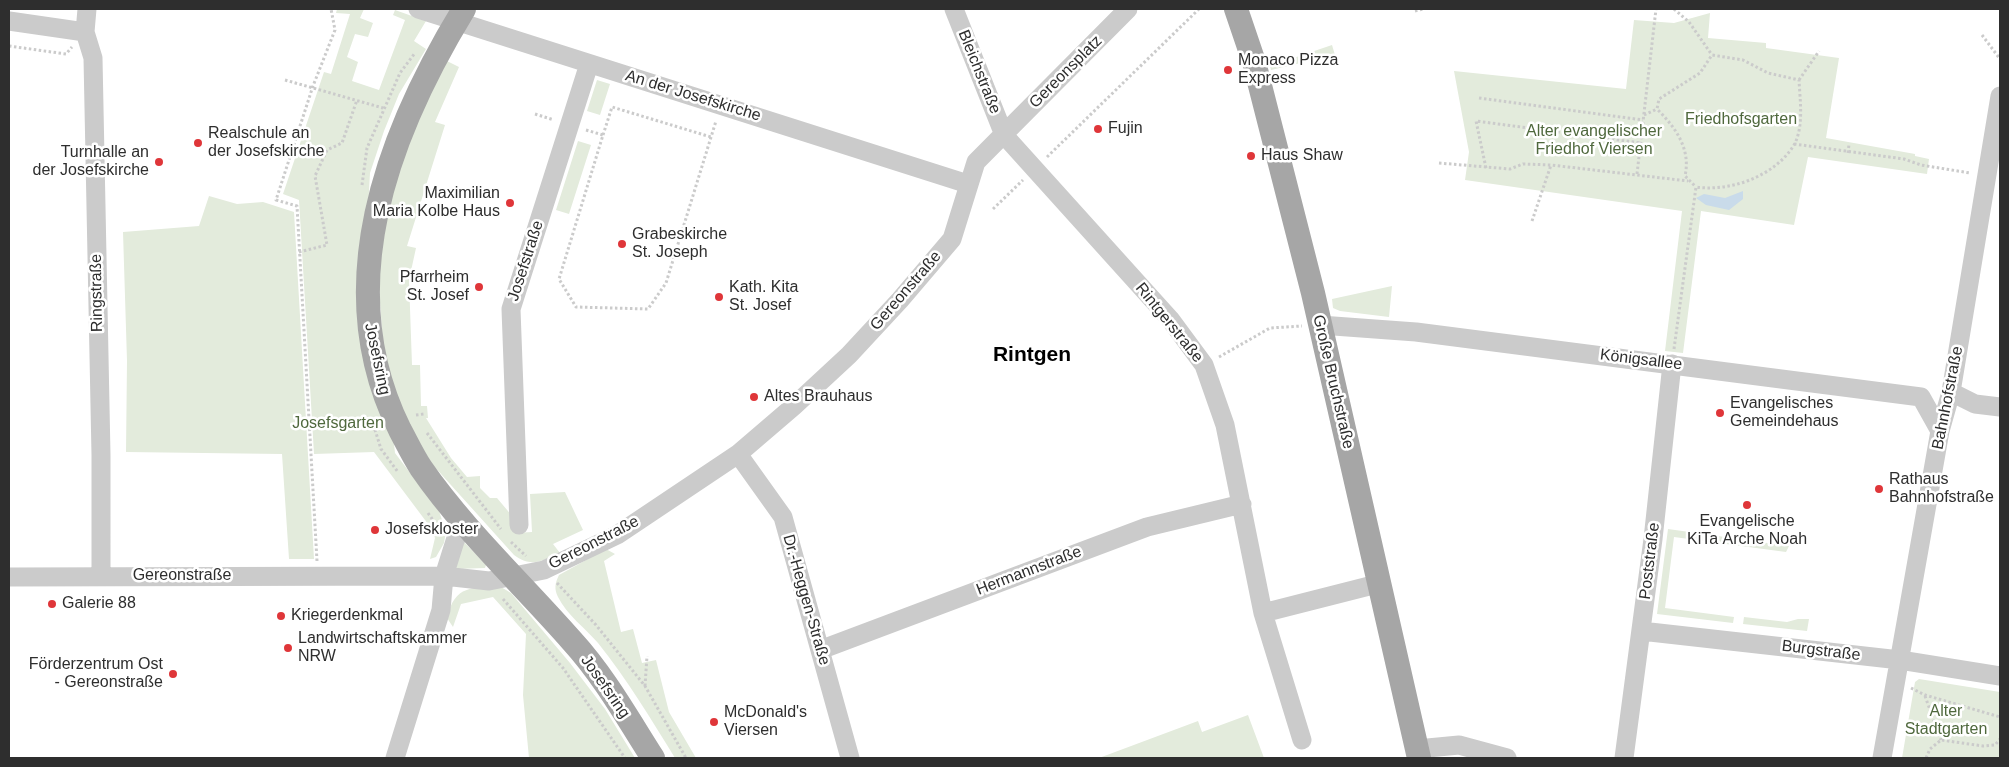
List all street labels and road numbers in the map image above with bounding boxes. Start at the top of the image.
street label: Bleichstraße [953,27,1005,117]
street label: Gereonsplatz [1026,32,1106,112]
street label: An der Josefskirche [623,66,763,126]
street label: Josefstraße [504,218,548,304]
street label: Gereonstraße [866,247,946,335]
street label: Ringstraße [87,254,107,332]
street label: Rintgerstraße [1131,279,1207,367]
street label: Große Bruchstraße [1308,313,1358,451]
street label: Josefsring [360,321,394,397]
street label: Königsallee [1599,345,1683,375]
street label: Bahnhofstraße [1929,345,1967,451]
street label: Gereonstraße [546,512,642,574]
street label: Poststraße [1636,521,1664,601]
street label: Dr.-Heggen-Straße [778,532,834,668]
street label: Hermannstraße [974,542,1084,600]
street label: Gereonstraße [133,566,231,586]
street label: Burgstraße [1781,637,1861,665]
street label: Josefsring [576,652,634,722]

